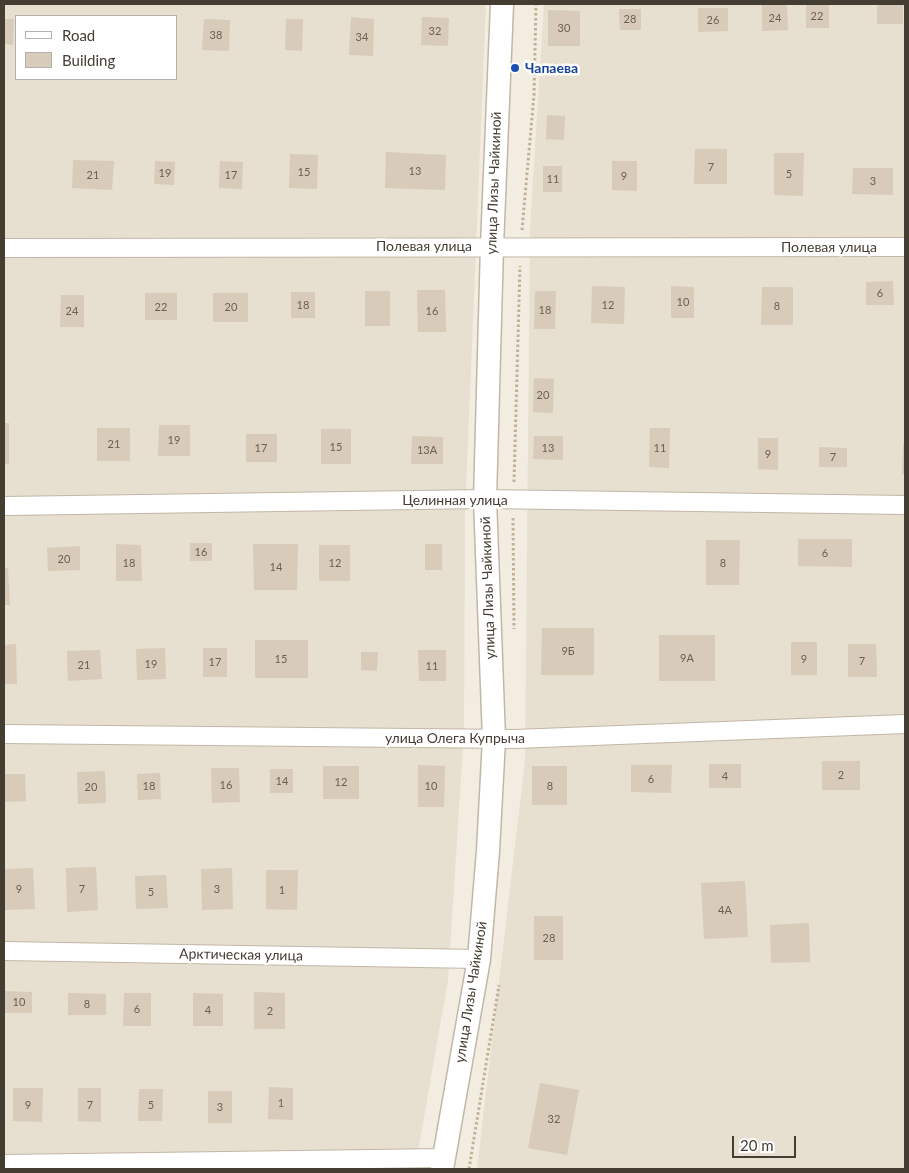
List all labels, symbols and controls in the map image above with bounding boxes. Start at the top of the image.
house number: 22 [811,9,823,23]
house number: 24 [769,11,781,25]
house number: 28 [624,12,636,26]
house number: 26 [707,13,719,27]
legend [15,15,178,80]
house number: 30 [558,21,570,35]
house number: 32 [429,24,441,38]
text: Road [62,26,95,44]
house number: 38 [210,28,222,42]
house number: 34 [356,30,368,44]
text: Building [62,51,115,69]
place label: Чапаева [525,60,578,76]
marker: Чапаева [509,62,521,74]
street label: улица Лизы Чайкиной [483,111,505,255]
house number: 7 [708,160,714,174]
house number: 13 [409,164,421,178]
house number: 15 [298,165,310,179]
house number: 19 [159,166,171,180]
house number: 5 [786,167,792,181]
house number: 21 [87,168,99,182]
house number: 17 [225,168,237,182]
house number: 9 [621,169,627,183]
house number: 11 [547,172,559,186]
house number: 3 [870,174,876,188]
street label: Полевая улица [376,238,472,254]
street label: Полевая улица [781,239,877,255]
house number: 6 [877,286,883,300]
house number: 10 [677,295,689,309]
house number: 18 [297,298,309,312]
house number: 12 [602,298,614,312]
house number: 8 [774,299,780,313]
house number: 22 [155,300,167,314]
house number: 20 [225,300,237,314]
house number: 18 [539,303,551,317]
house number: 24 [66,304,78,318]
house number: 16 [426,304,438,318]
house number: 20 [537,388,549,402]
house number: 19 [168,433,180,447]
house number: 21 [108,437,120,451]
house number: 15 [330,440,342,454]
house number: 17 [255,441,267,455]
house number: 13 [542,441,554,455]
house number: 11 [654,441,666,455]
house number: 13А [417,443,437,457]
house number: 9 [765,447,771,461]
house number: 7 [830,450,836,464]
street label: Целинная улица [402,492,508,508]
street label: улица Лизы Чайкиной [477,516,499,660]
house number: 16 [195,545,207,559]
house number: 6 [822,546,828,560]
house number: 20 [58,552,70,566]
house number: 18 [123,556,135,570]
house number: 12 [329,556,341,570]
house number: 8 [720,556,726,570]
house number: 14 [270,560,282,574]
house number: 9Б [561,644,575,658]
house number: 9А [680,651,694,665]
house number: 15 [275,652,287,666]
house number: 9 [801,652,807,666]
house number: 7 [859,654,865,668]
house number: 17 [209,655,221,669]
house number: 19 [145,657,157,671]
house number: 21 [78,658,90,672]
house number: 11 [426,659,438,673]
street label: улица Олега Купрыча [385,730,525,746]
house number: 2 [838,768,844,782]
house number: 4 [722,769,728,783]
house number: 6 [648,772,654,786]
house number: 14 [276,774,288,788]
house number: 12 [335,775,347,789]
house number: 16 [220,778,232,792]
house number: 18 [143,779,155,793]
house number: 10 [425,779,437,793]
house number: 8 [547,779,553,793]
house number: 20 [85,780,97,794]
house number: 9 [16,882,22,896]
house number: 7 [79,882,85,896]
house number: 3 [214,882,220,896]
house number: 1 [279,883,285,897]
house number: 5 [148,885,154,899]
house number: 4А [718,903,732,917]
street label: улица Лизы Чайкиной [452,920,490,1064]
house number: 28 [543,931,555,945]
street label: Арктическая улица [179,946,303,964]
house number: 10 [13,995,25,1009]
house number: 8 [84,997,90,1011]
house number: 6 [134,1002,140,1016]
house number: 4 [205,1003,211,1017]
house number: 2 [267,1004,273,1018]
house number: 1 [278,1096,284,1110]
house number: 9 [25,1098,31,1112]
house number: 7 [87,1098,93,1112]
house number: 5 [148,1098,154,1112]
house number: 3 [217,1100,223,1114]
house number: 32 [548,1112,560,1126]
scale bar [734,1126,798,1158]
text: 20 m [740,1136,774,1154]

